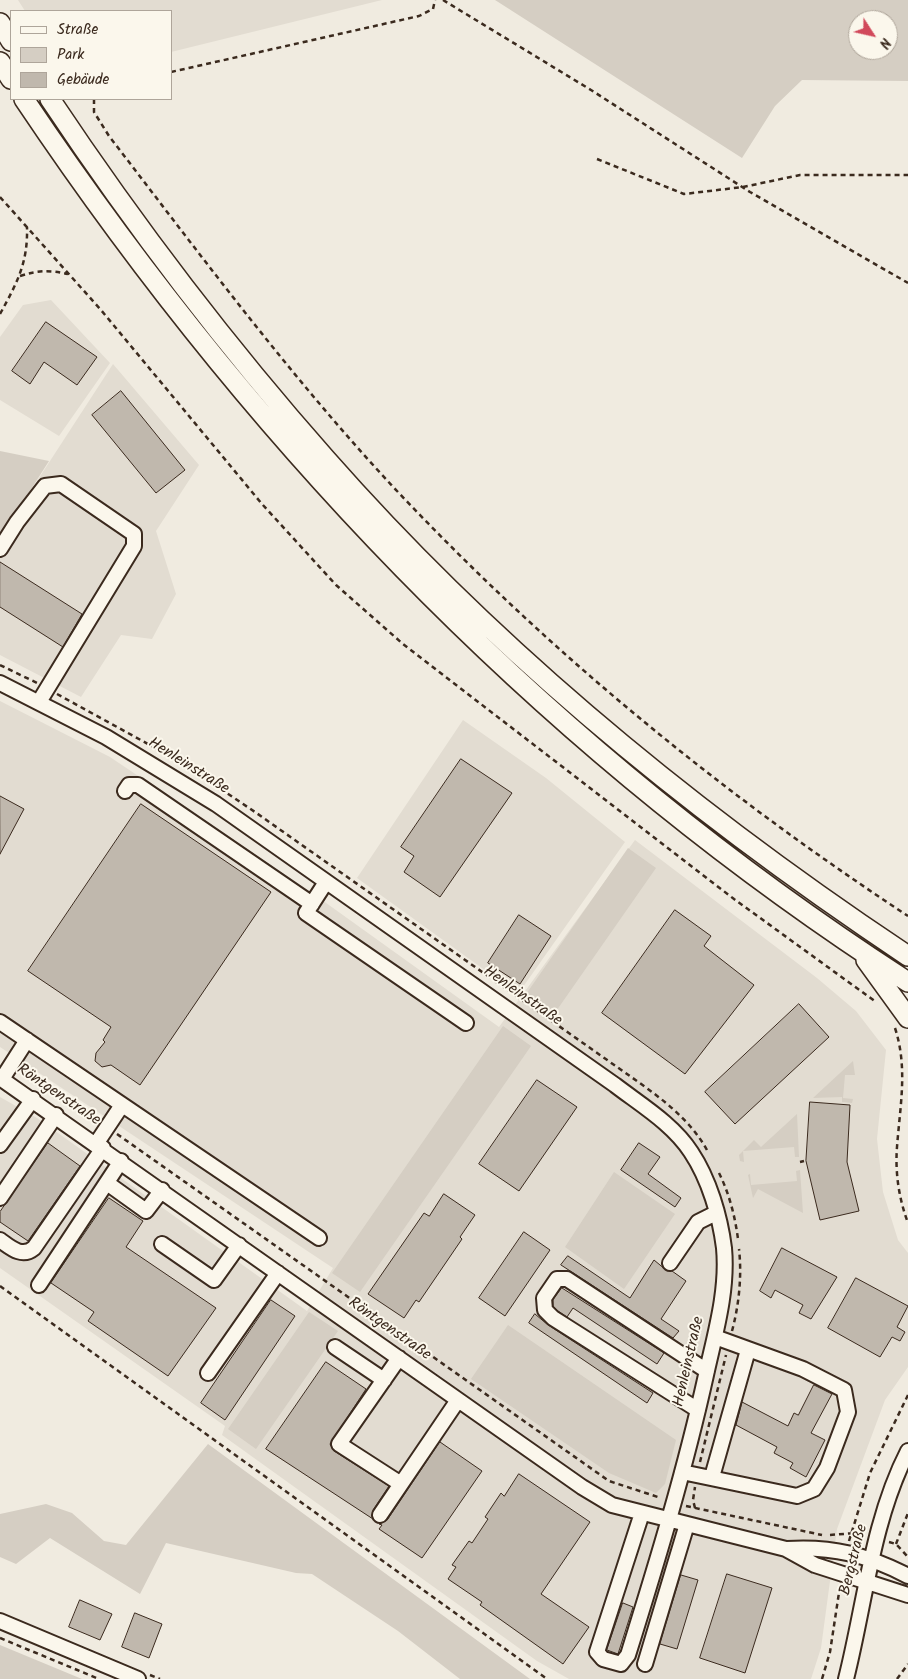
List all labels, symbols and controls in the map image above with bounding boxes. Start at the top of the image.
legend [10,10,172,100]
north arrow [848,10,898,60]
text: Straße [57,18,98,42]
text: N [873,33,896,53]
text: Park [57,43,84,67]
text: Gebäude [57,68,109,92]
street label: Henleinstraße [144,734,232,800]
street label: Henleinstraße [479,963,565,1031]
street label: Röntgenstraße [12,1061,104,1131]
street label: Röntgenstraße [344,1294,434,1366]
street label: Henleinstraße [670,1315,710,1409]
street label: Bergstraße [837,1522,873,1598]

